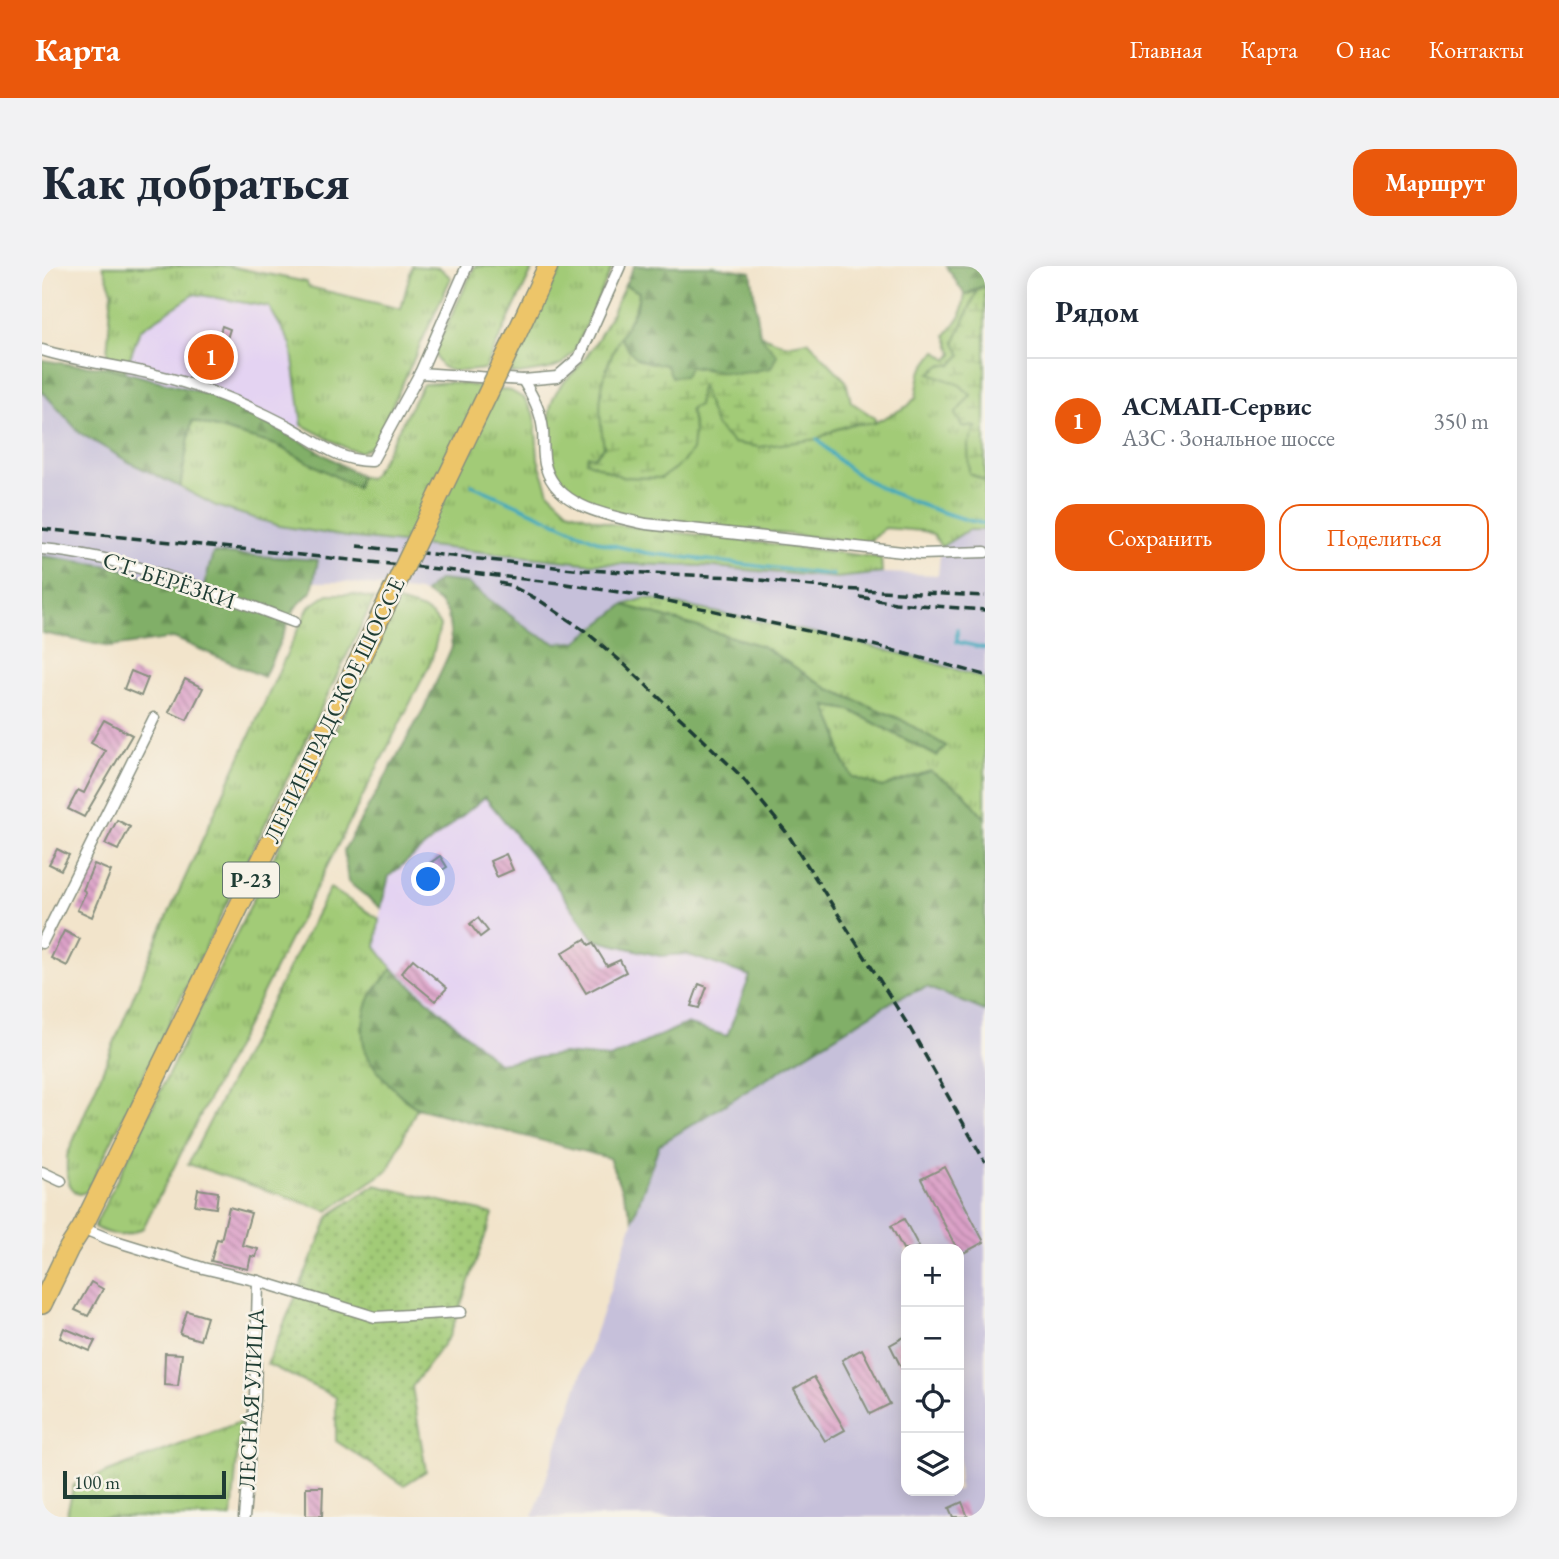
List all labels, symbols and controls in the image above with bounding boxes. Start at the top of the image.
text: Карта [35,28,120,71]
text: Главная [1129,34,1203,65]
text: Карта [1241,34,1298,65]
text: О нас [1336,34,1391,65]
text: Контакты [1429,34,1524,65]
button: Маршрут [1353,149,1517,216]
text: Как добраться [42,150,350,214]
text: Рядом [1055,292,1139,331]
pin: 1 [188,331,234,383]
text: АСМАП-Сервис [1122,389,1312,423]
text: 1 [1072,406,1084,436]
text: 350 m [1433,406,1489,436]
text: АЗС · Зональное шоссе [1122,423,1335,453]
button: Сохранить [1055,504,1265,571]
button: Поделиться [1279,504,1489,571]
street label: СТ. БЕРЁЗКИ [99,544,239,616]
street label: ЛЕНИНГРАДСКОЕ ШОССЕ [256,572,412,848]
road number: Р-23 [223,862,279,898]
your location [411,862,445,896]
map controls [901,1244,964,1496]
button: + [901,1244,964,1307]
street label: ЛЕСНАЯ УЛИЦА [231,1306,271,1491]
button: − [901,1307,964,1370]
button: locate [901,1370,964,1433]
button: layers [901,1433,964,1496]
scale bar [63,1468,226,1500]
text: 100 m [74,1470,120,1495]

